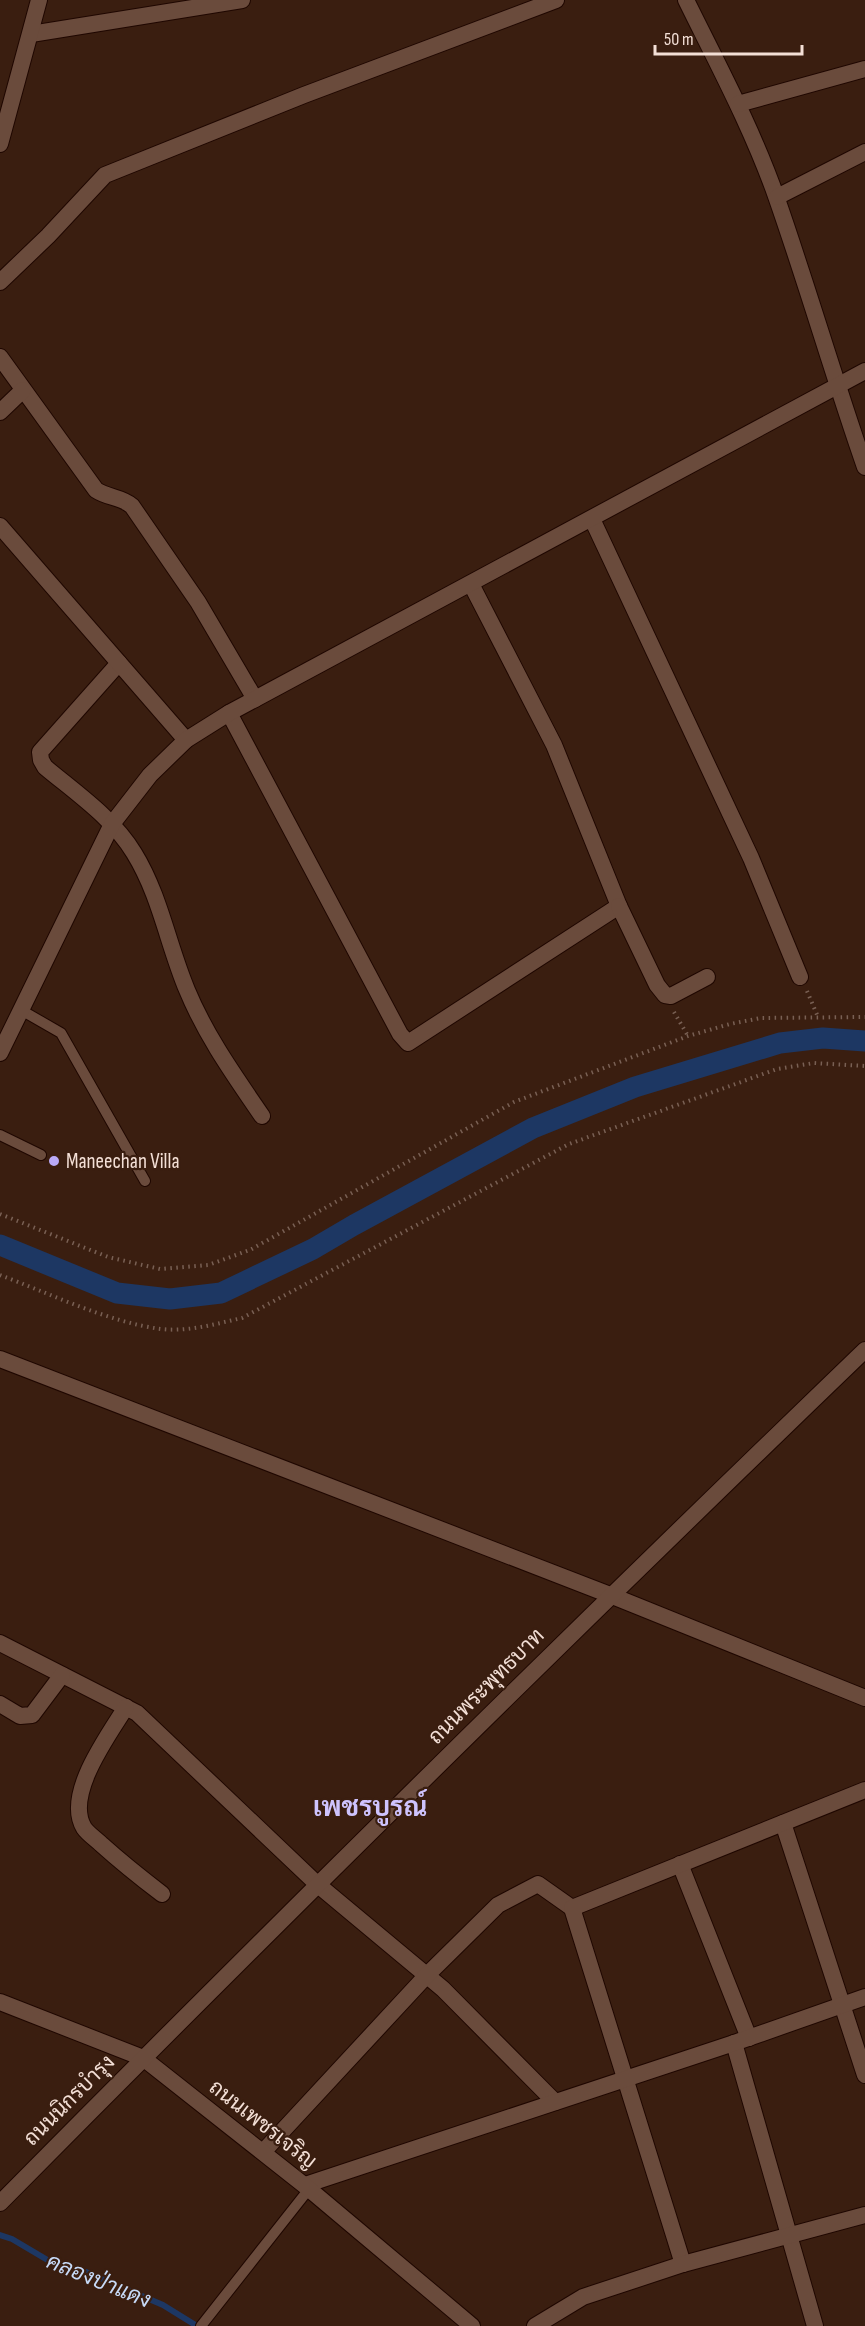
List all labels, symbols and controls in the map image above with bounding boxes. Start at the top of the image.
scale bar [655,18,802,56]
text: 50 m [664,29,694,50]
place label: Maneechan Villa [66,1149,179,1174]
marker: Maneechan Villa [47,1154,61,1168]
street label: ถนนพระพุทธบาท [423,1623,550,1750]
district label: เพชรบูรณ์ [313,1789,428,1826]
street label: ถนนนิกรบำรุง [19,2050,121,2152]
street label: ถนนเพชรเจริญ [204,2075,321,2174]
water label: คลองป่าแดง [42,2248,154,2314]

